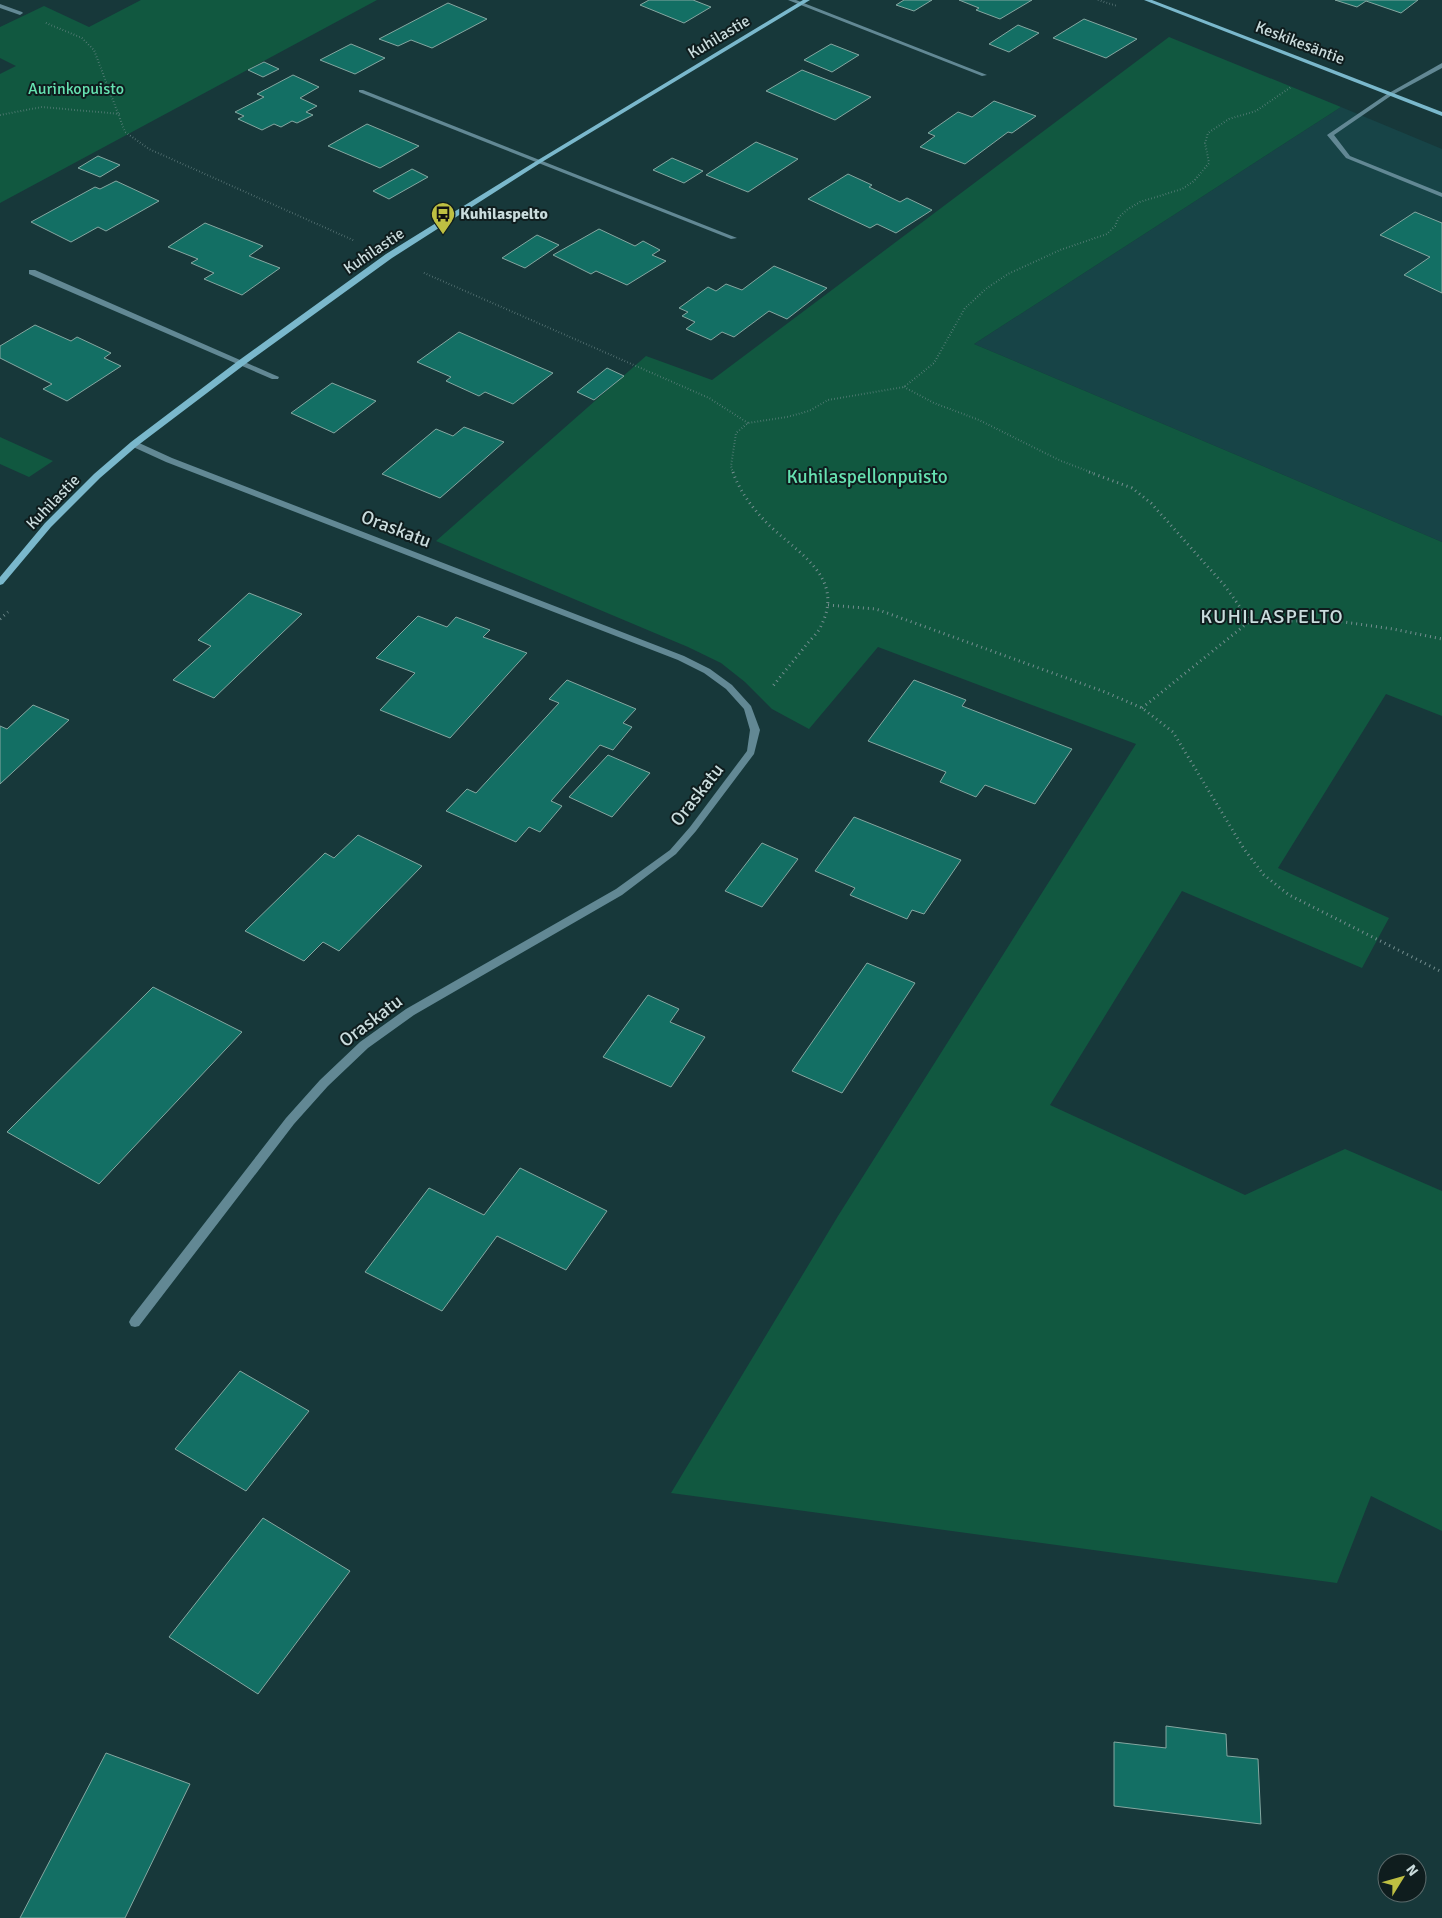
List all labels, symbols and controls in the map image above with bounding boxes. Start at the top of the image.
street label: Kuhilastie [684,11,754,63]
street label: Keskikesäntie [1252,17,1348,69]
park label: Aurinkopuisto [28,79,124,99]
bus stop icon: Kuhilaspelto [430,201,456,235]
place label: Kuhilaspelto [460,204,548,224]
street label: Kuhilastie [340,223,408,279]
park label: Kuhilaspellonpuisto [786,465,948,489]
street label: Kuhilastie [22,470,84,534]
street label: Oraskatu [357,505,435,553]
district label: KUHILASPELTO [1200,604,1344,629]
street label: Oraskatu [665,759,729,831]
street label: Oraskatu [335,989,407,1053]
north arrow [1377,1853,1427,1903]
text: N [1402,1861,1422,1879]

